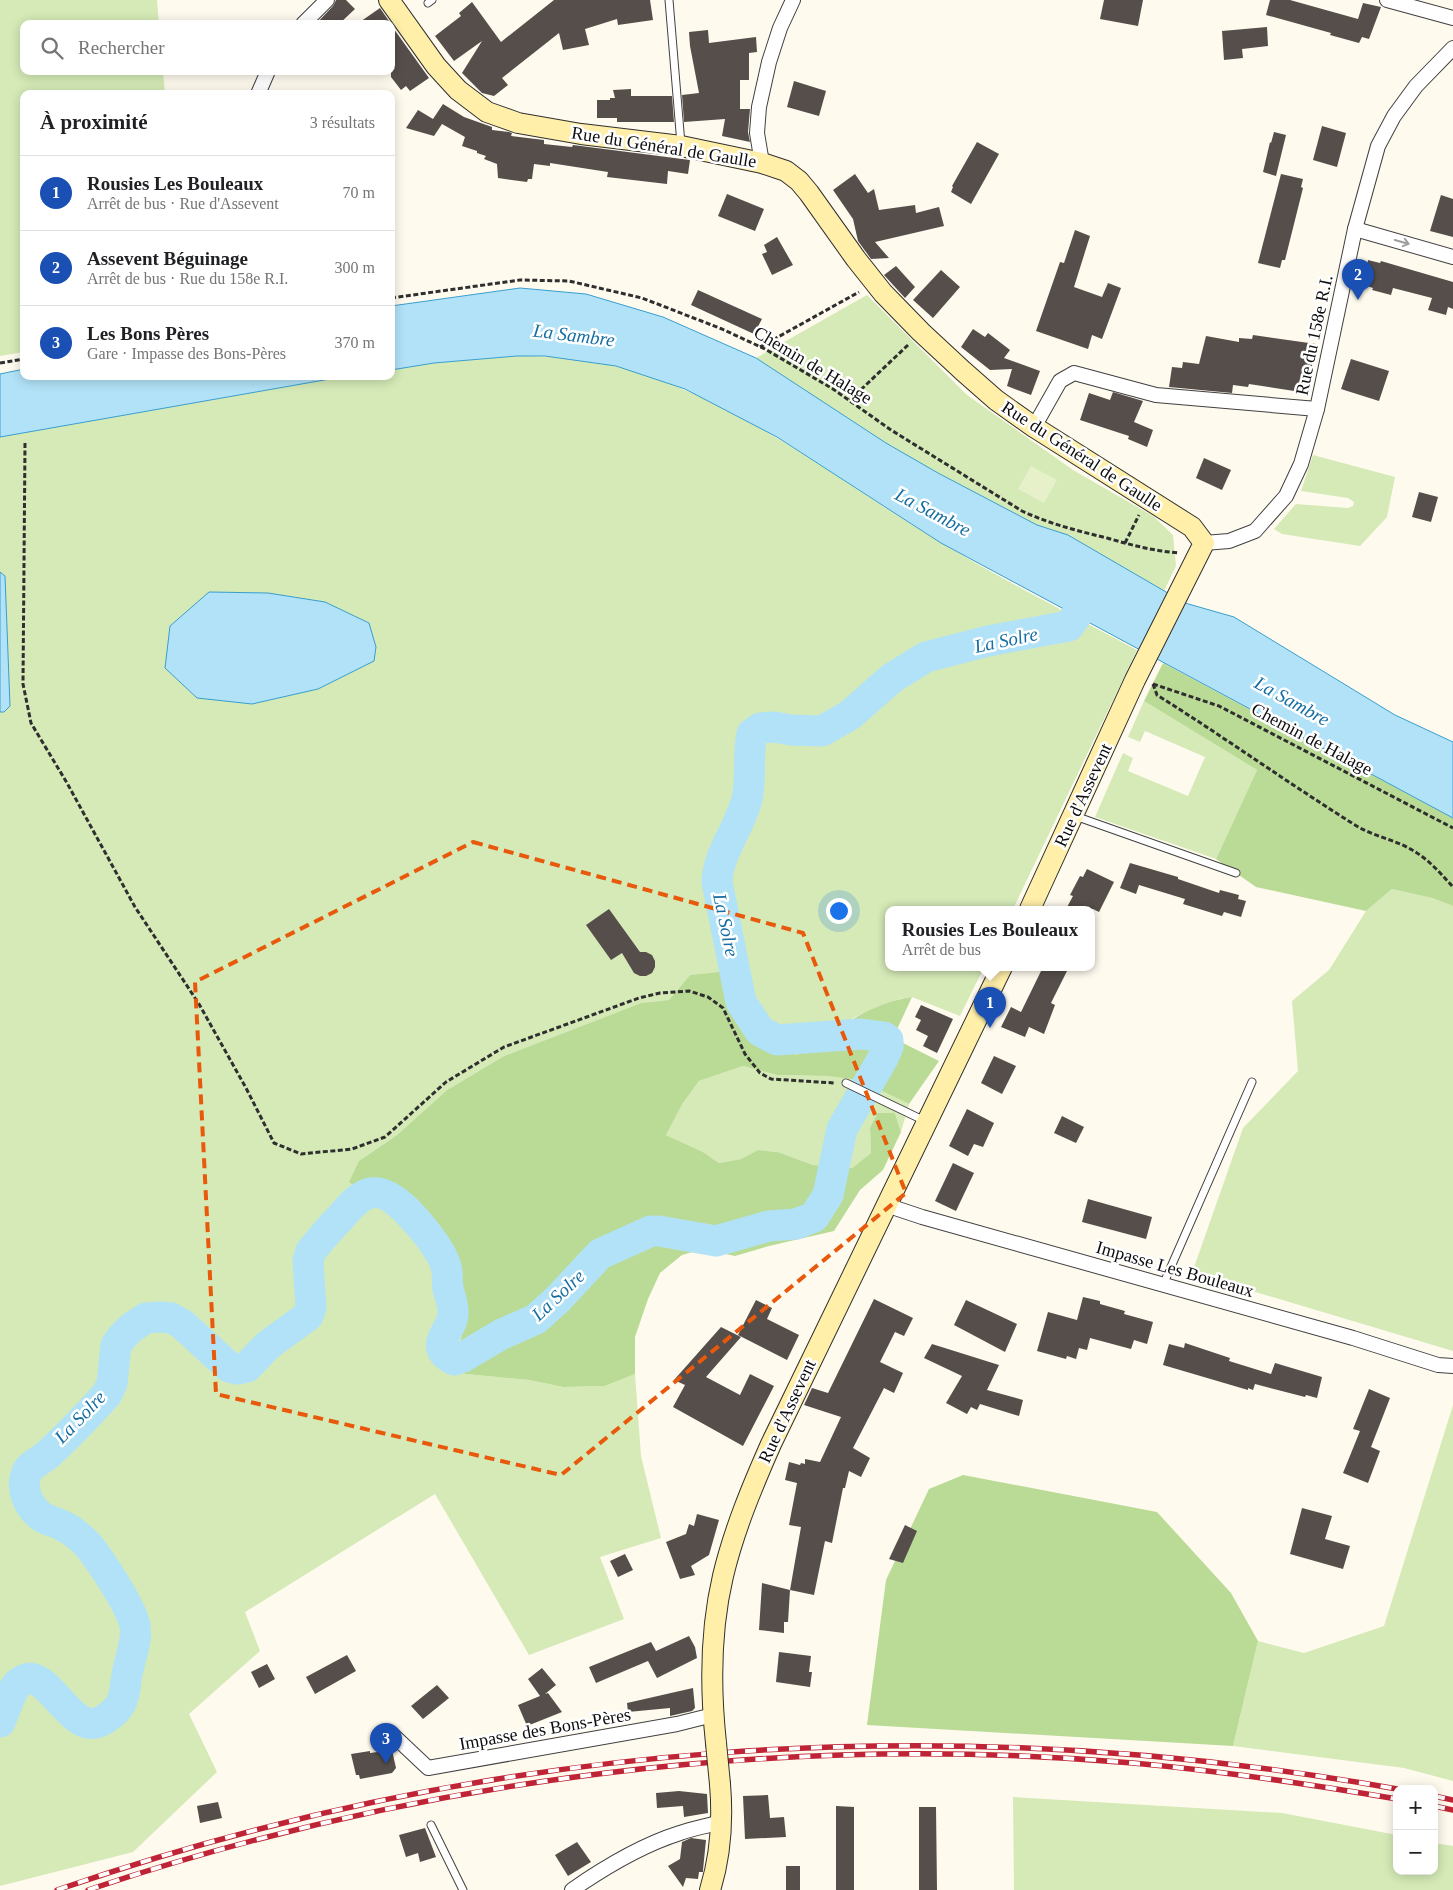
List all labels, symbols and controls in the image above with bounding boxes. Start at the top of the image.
search box [20,20,395,75]
icon: search [38,34,66,62]
text: Rechercher [78,37,165,58]
text: À proximité [40,110,148,134]
text: 3 résultats [310,114,375,131]
street label: Rue du Général de Gaulle [570,123,758,171]
text: Rousies Les Bouleaux [87,173,263,194]
text: 1 [52,184,60,201]
text: 70 m [343,184,375,201]
text: Arrêt de bus · Rue d'Assevent [87,195,279,212]
one-way arrow [1393,238,1409,248]
text: Assevent Béguinage [87,248,248,269]
text: 2 [52,259,60,276]
text: 300 m [335,259,375,276]
pin: 2 [1342,259,1374,300]
text: Arrêt de bus · Rue du 158e R.I. [87,270,288,287]
street label: Rue du 158e R.I. [1291,273,1337,397]
water label: La Sambre [531,319,616,350]
street label: Chemin de Halage [750,322,876,408]
text: Les Bons Pères [87,323,209,344]
text: 3 [52,334,60,351]
text: 370 m [335,334,375,351]
text: Gare · Impasse des Bons-Pères [87,345,286,362]
street label: Rue du Général de Gaulle [998,397,1166,515]
water label: La Sambre [891,483,974,541]
water label: La Solre [971,623,1040,657]
water label: La Sambre [1250,671,1333,730]
street label: Chemin de Halage [1248,699,1376,779]
street label: Rue d'Assevent [1050,740,1116,850]
water label: La Solre [709,890,743,959]
your location [826,898,852,924]
popup [885,906,1095,971]
text: Rousies Les Bouleaux [902,919,1078,940]
text: Arrêt de bus [902,941,981,958]
pin: 1 [974,987,1006,1028]
street label: Impasse Les Bouleaux [1094,1237,1256,1301]
water label: La Solre [527,1265,589,1325]
street label: Rue d'Assevent [754,1356,820,1466]
water label: La Solre [49,1387,110,1448]
street label: Impasse des Bons-Pères [458,1704,632,1754]
pin: 3 [370,1723,402,1764]
map controls [1393,1785,1438,1875]
button: + [1393,1785,1438,1830]
button: − [1393,1830,1438,1875]

